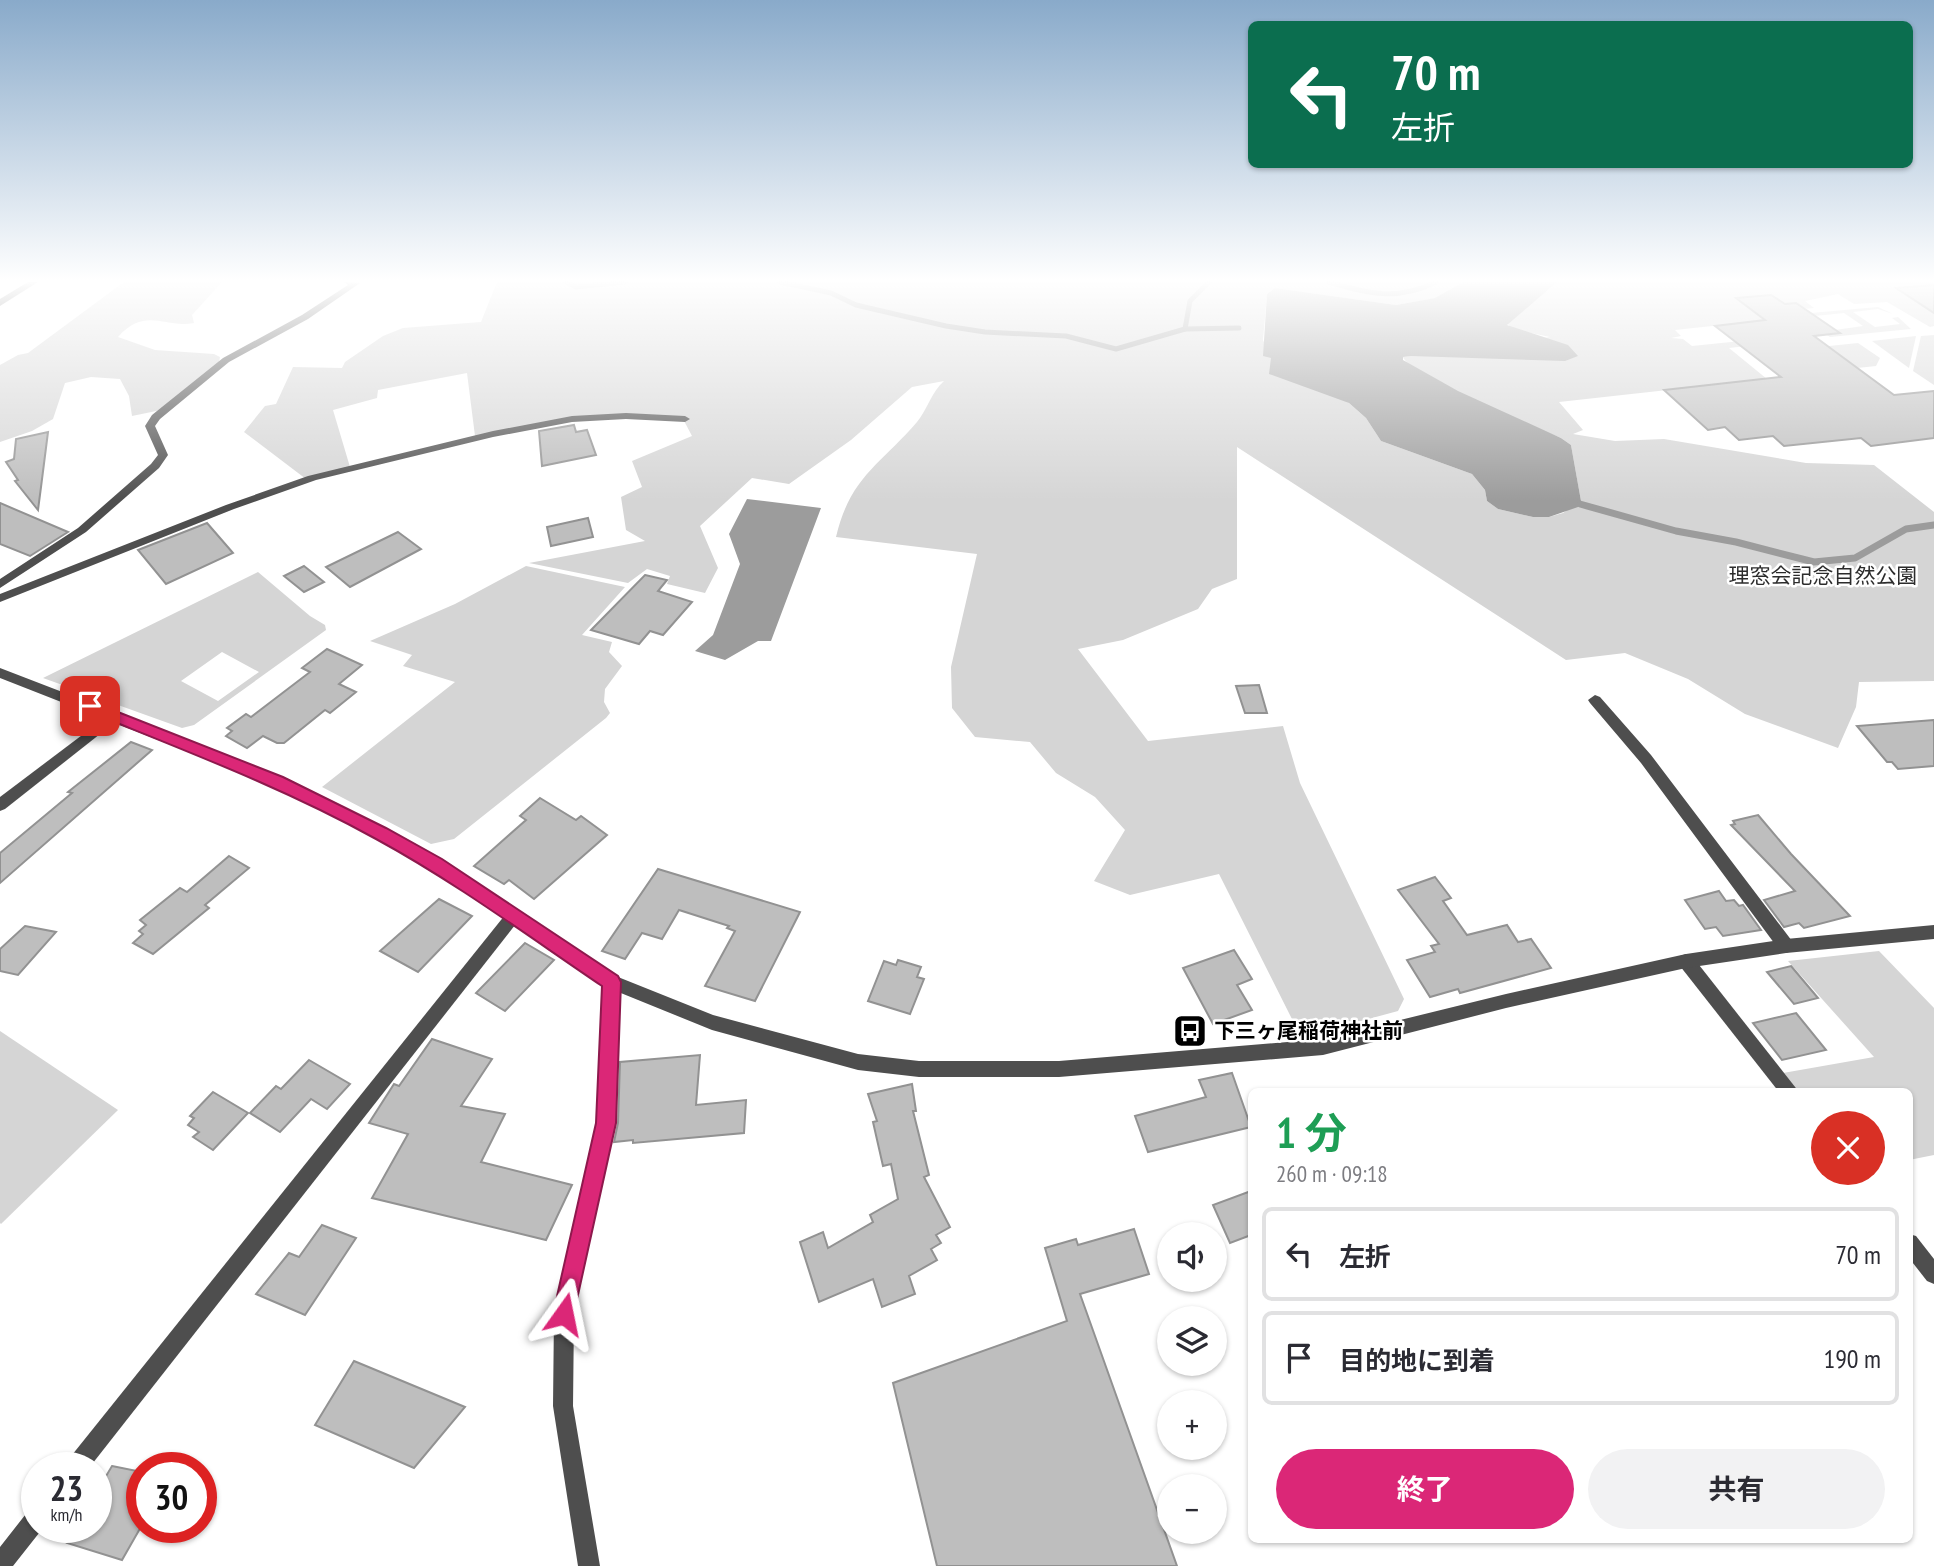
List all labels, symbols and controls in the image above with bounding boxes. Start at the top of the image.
text: 70 m [1391,40,1480,104]
icon: left [1276,49,1367,140]
text: 左折 [1391,106,1455,148]
park label: 理窓会記念自然公園 [1729,562,1918,589]
pin [60,676,120,736]
icon: arrive [71,687,109,725]
bus stop icon: 下三ヶ尾稲荷神社前 [1171,1012,1209,1050]
place label: 下三ヶ尾稲荷神社前 [1214,1017,1403,1044]
text: 1 分 [1276,1105,1347,1160]
button: close [1811,1111,1885,1185]
text: 260 m · 09:18 [1276,1159,1388,1188]
map controls [1157,1222,1227,1544]
button: sound [1157,1222,1227,1292]
icon: left [1280,1235,1318,1273]
text: 70 m [1835,1238,1881,1271]
text: 左折 [1339,1240,1391,1273]
position arrow [527,1277,601,1351]
button: layers [1157,1306,1227,1376]
icon: arrive [1280,1339,1318,1377]
text: 190 m [1823,1342,1881,1375]
text: 目的地に到着 [1339,1344,1495,1377]
button: + [1157,1390,1227,1460]
button: 終了 [1276,1449,1574,1529]
button: 共有 [1588,1449,1885,1529]
speed limit sign: 30 [126,1452,217,1543]
text: 23 [50,1465,83,1511]
button: − [1157,1474,1227,1544]
text: km/h [51,1503,82,1526]

